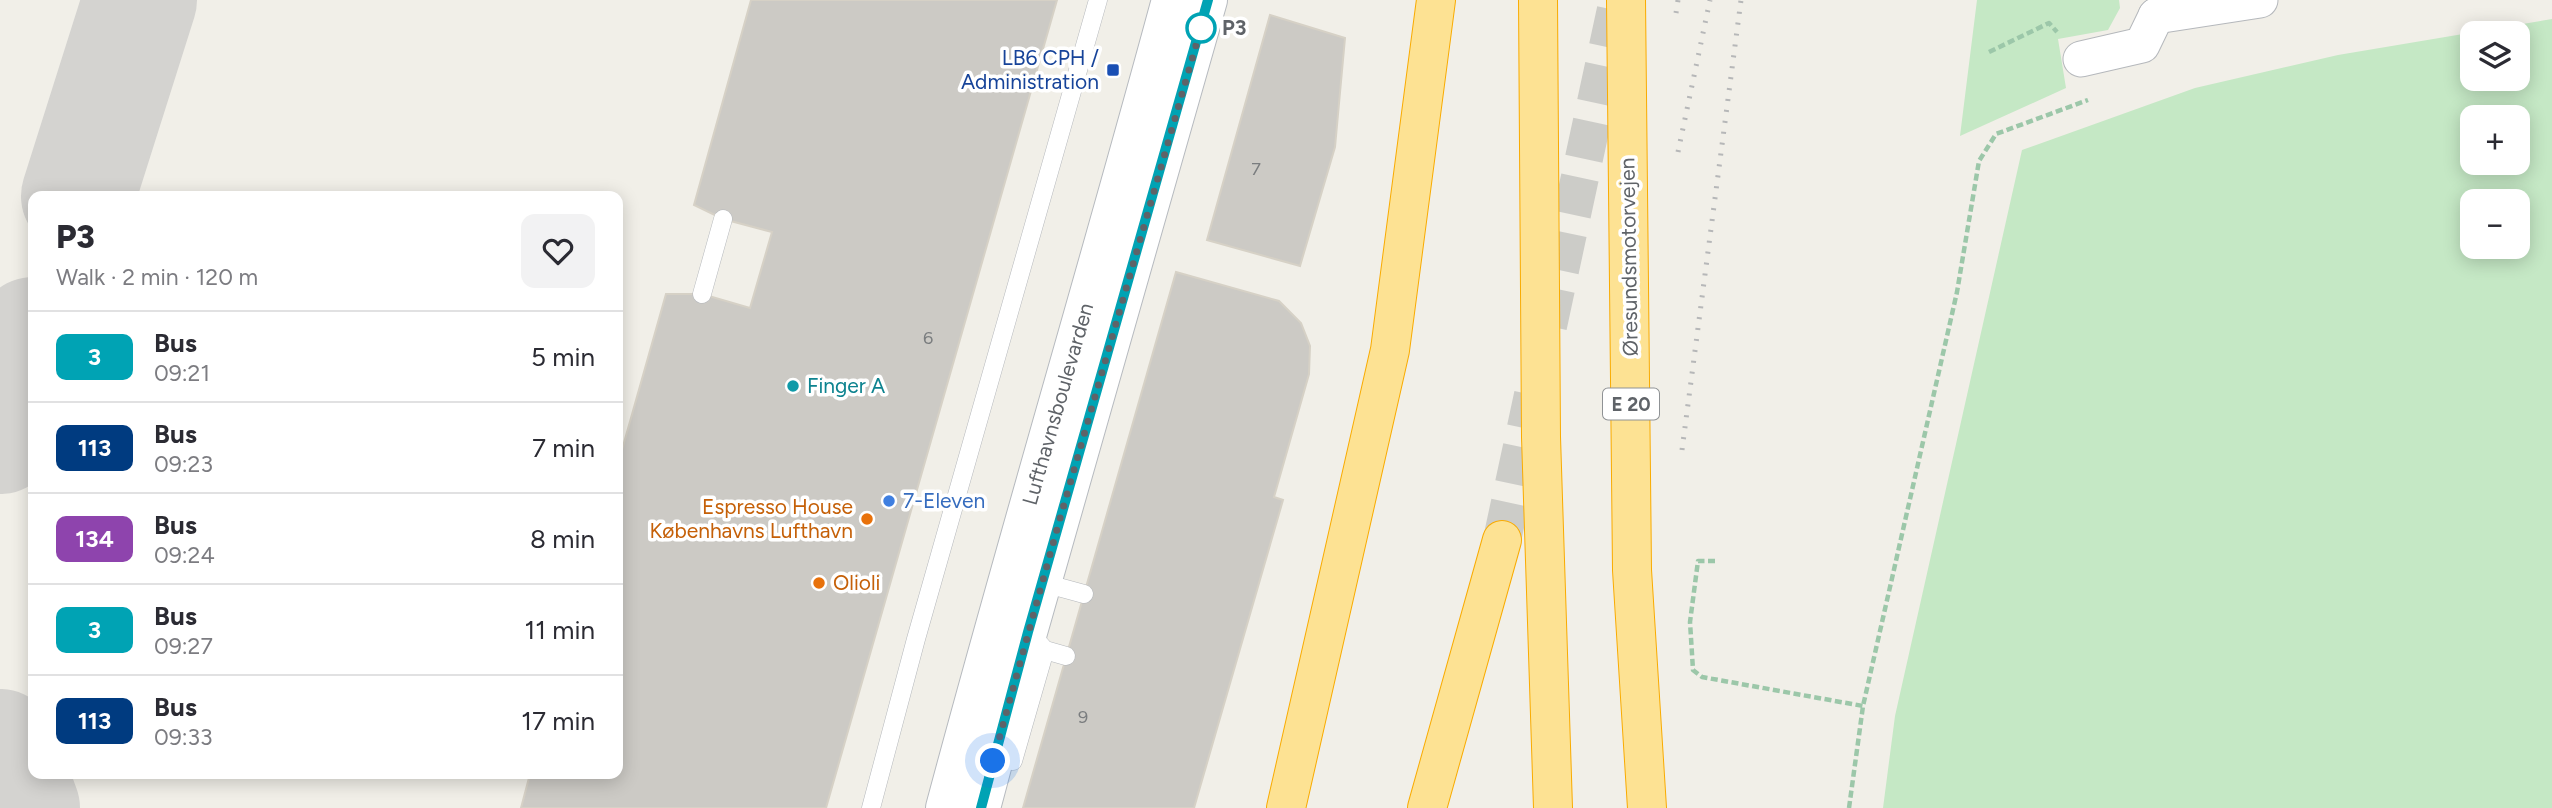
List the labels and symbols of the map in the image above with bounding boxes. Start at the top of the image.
marker: P3 [1186,13,1216,43]
place label: P3 [1222,15,1246,40]
place label: LB6 CPH / Administration [961,45,1099,94]
marker: LB6 CPH / Administration [1105,62,1121,78]
house number: 7 [1251,158,1261,180]
street label: Øresundsmotorvejen [1614,158,1643,356]
street label: Lufthavnsboulevarden [1017,300,1098,508]
house number: 6 [923,327,933,349]
place label: Finger A [807,373,885,398]
marker: Finger A [785,378,801,394]
road number: E 20 [1603,388,1659,420]
place label: 7-Eleven [903,488,985,513]
marker: 7-Eleven [881,493,897,509]
place label: Espresso House Københavns Lufthavn [650,494,853,543]
marker: Espresso House Københavns Lufthavn [859,511,875,527]
place label: Olioli [833,570,880,595]
marker: Olioli [811,575,827,591]
house number: 9 [1078,706,1088,728]
your location [975,743,1010,778]

